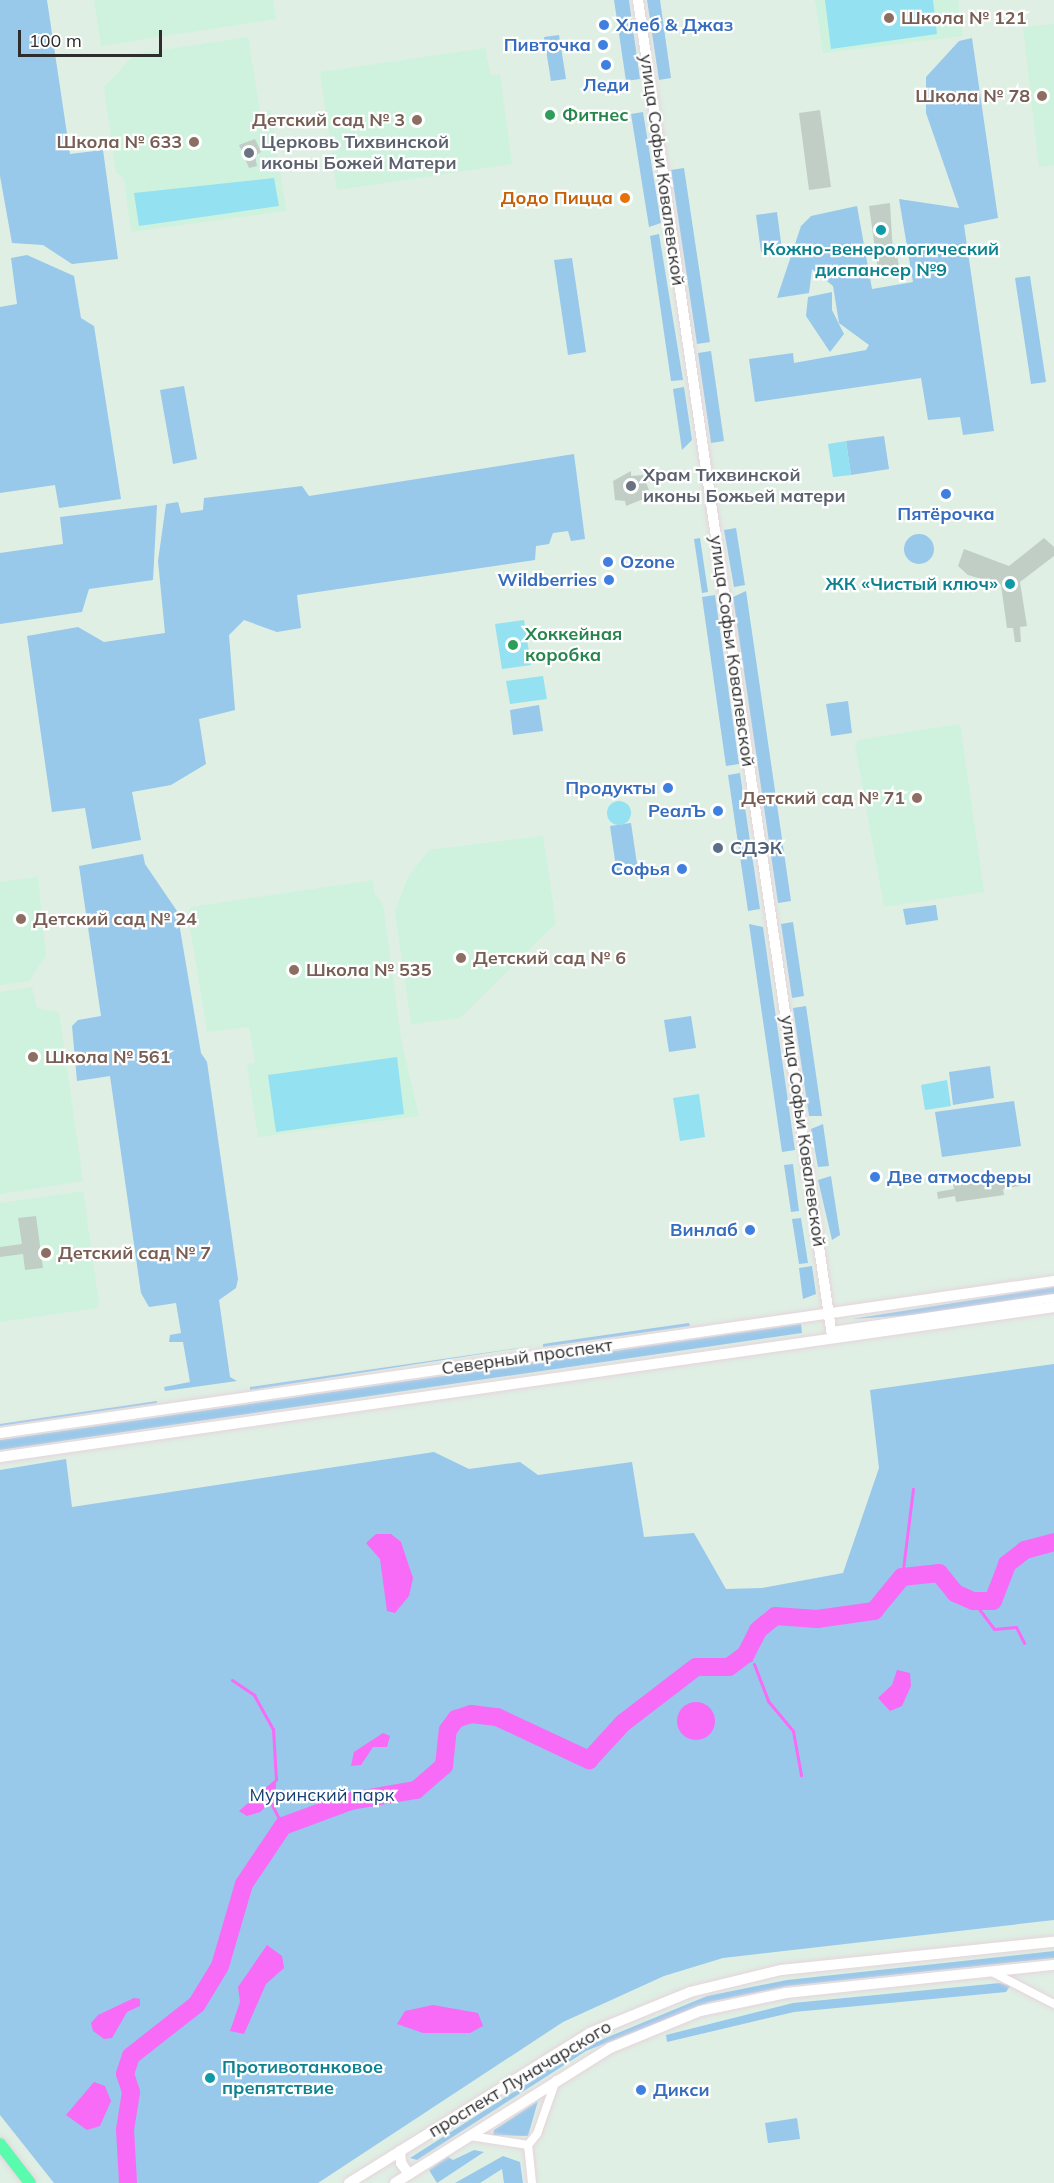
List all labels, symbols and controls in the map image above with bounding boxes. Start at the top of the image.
place label: Школа № 121 [901,7,1026,29]
marker: Школа № 121 [882,11,896,25]
place label: Хлеб & Джаз [616,14,733,36]
scale bar [21,18,165,56]
marker: Хлеб & Джаз [597,18,611,32]
text: 100 m [29,29,82,52]
place label: Пивточка [504,34,591,56]
marker: Пивточка [596,38,610,52]
street label: улица Софьи Ковалевской [635,53,689,287]
marker: Леди [599,58,613,72]
place label: Леди [583,74,629,96]
place label: Школа № 78 [915,85,1030,107]
marker: Школа № 78 [1035,89,1049,103]
place label: Фитнес [562,104,629,126]
marker: Фитнес [543,108,557,122]
place label: Детский сад № 3 [252,109,405,131]
marker: Детский сад № 3 [410,113,424,127]
place label: Школа № 633 [57,131,182,153]
place label: Церковь Тихвинской иконы Божей Матери [261,132,456,174]
marker: Школа № 633 [187,135,201,149]
marker: Церковь Тихвинской иконы Божей Матери [242,146,256,160]
place label: Додо Пицца [501,187,613,209]
marker: Додо Пицца [618,191,632,205]
marker: Кожно-венерологический диспансер №9 [874,223,888,237]
place label: Кожно-венерологический диспансер №9 [763,239,999,282]
place label: Храм Тихвинской иконы Божьей матери [643,465,846,508]
marker: Храм Тихвинской иконы Божьей матери [624,479,638,493]
marker: Пятёрочка [939,487,953,501]
place label: Пятёрочка [897,503,995,525]
street label: улица Софьи Ковалевской [705,534,759,768]
place label: Ozone [620,551,675,573]
marker: Ozone [601,555,615,569]
place label: Wildberries [498,569,597,591]
marker: Wildberries [602,573,616,587]
place label: ЖК «Чистый ключ» [825,573,998,595]
marker: ЖК «Чистый ключ» [1003,577,1017,591]
place label: Хоккейная коробка [525,624,622,666]
marker: Хоккейная коробка [506,638,520,652]
place label: Продукты [565,777,656,799]
marker: Продукты [661,781,675,795]
place label: Детский сад № 71 [741,787,905,809]
marker: Детский сад № 71 [910,791,924,805]
place label: РеалЪ [648,800,706,822]
marker: РеалЪ [711,804,725,818]
place label: СДЭК [730,837,782,859]
marker: СДЭК [711,841,725,855]
place label: Софья [611,858,670,880]
marker: Софья [675,862,689,876]
place label: Детский сад № 24 [33,908,197,930]
marker: Детский сад № 24 [14,912,28,926]
place label: Детский сад № 6 [473,947,626,969]
marker: Детский сад № 6 [454,951,468,965]
place label: Школа № 535 [306,959,431,981]
marker: Школа № 535 [287,963,301,977]
street label: улица Софьи Ковалевской [776,1014,830,1248]
place label: Школа № 561 [45,1046,170,1068]
marker: Школа № 561 [26,1050,40,1064]
place label: Две атмосферы [887,1166,1031,1188]
marker: Две атмосферы [868,1170,882,1184]
place label: Винлаб [670,1219,738,1241]
marker: Винлаб [743,1223,757,1237]
place label: Детский сад № 7 [58,1242,211,1264]
marker: Детский сад № 7 [39,1246,53,1260]
street label: Северный проспект [440,1334,614,1380]
park label: Муринский парк [250,1784,394,1806]
street label: проспект Луначарского [425,2016,615,2142]
place label: Противотанковое препятствие [222,2057,383,2100]
marker: Противотанковое препятствие [203,2071,217,2085]
place label: Дикси [653,2079,710,2101]
marker: Дикси [634,2083,648,2097]

